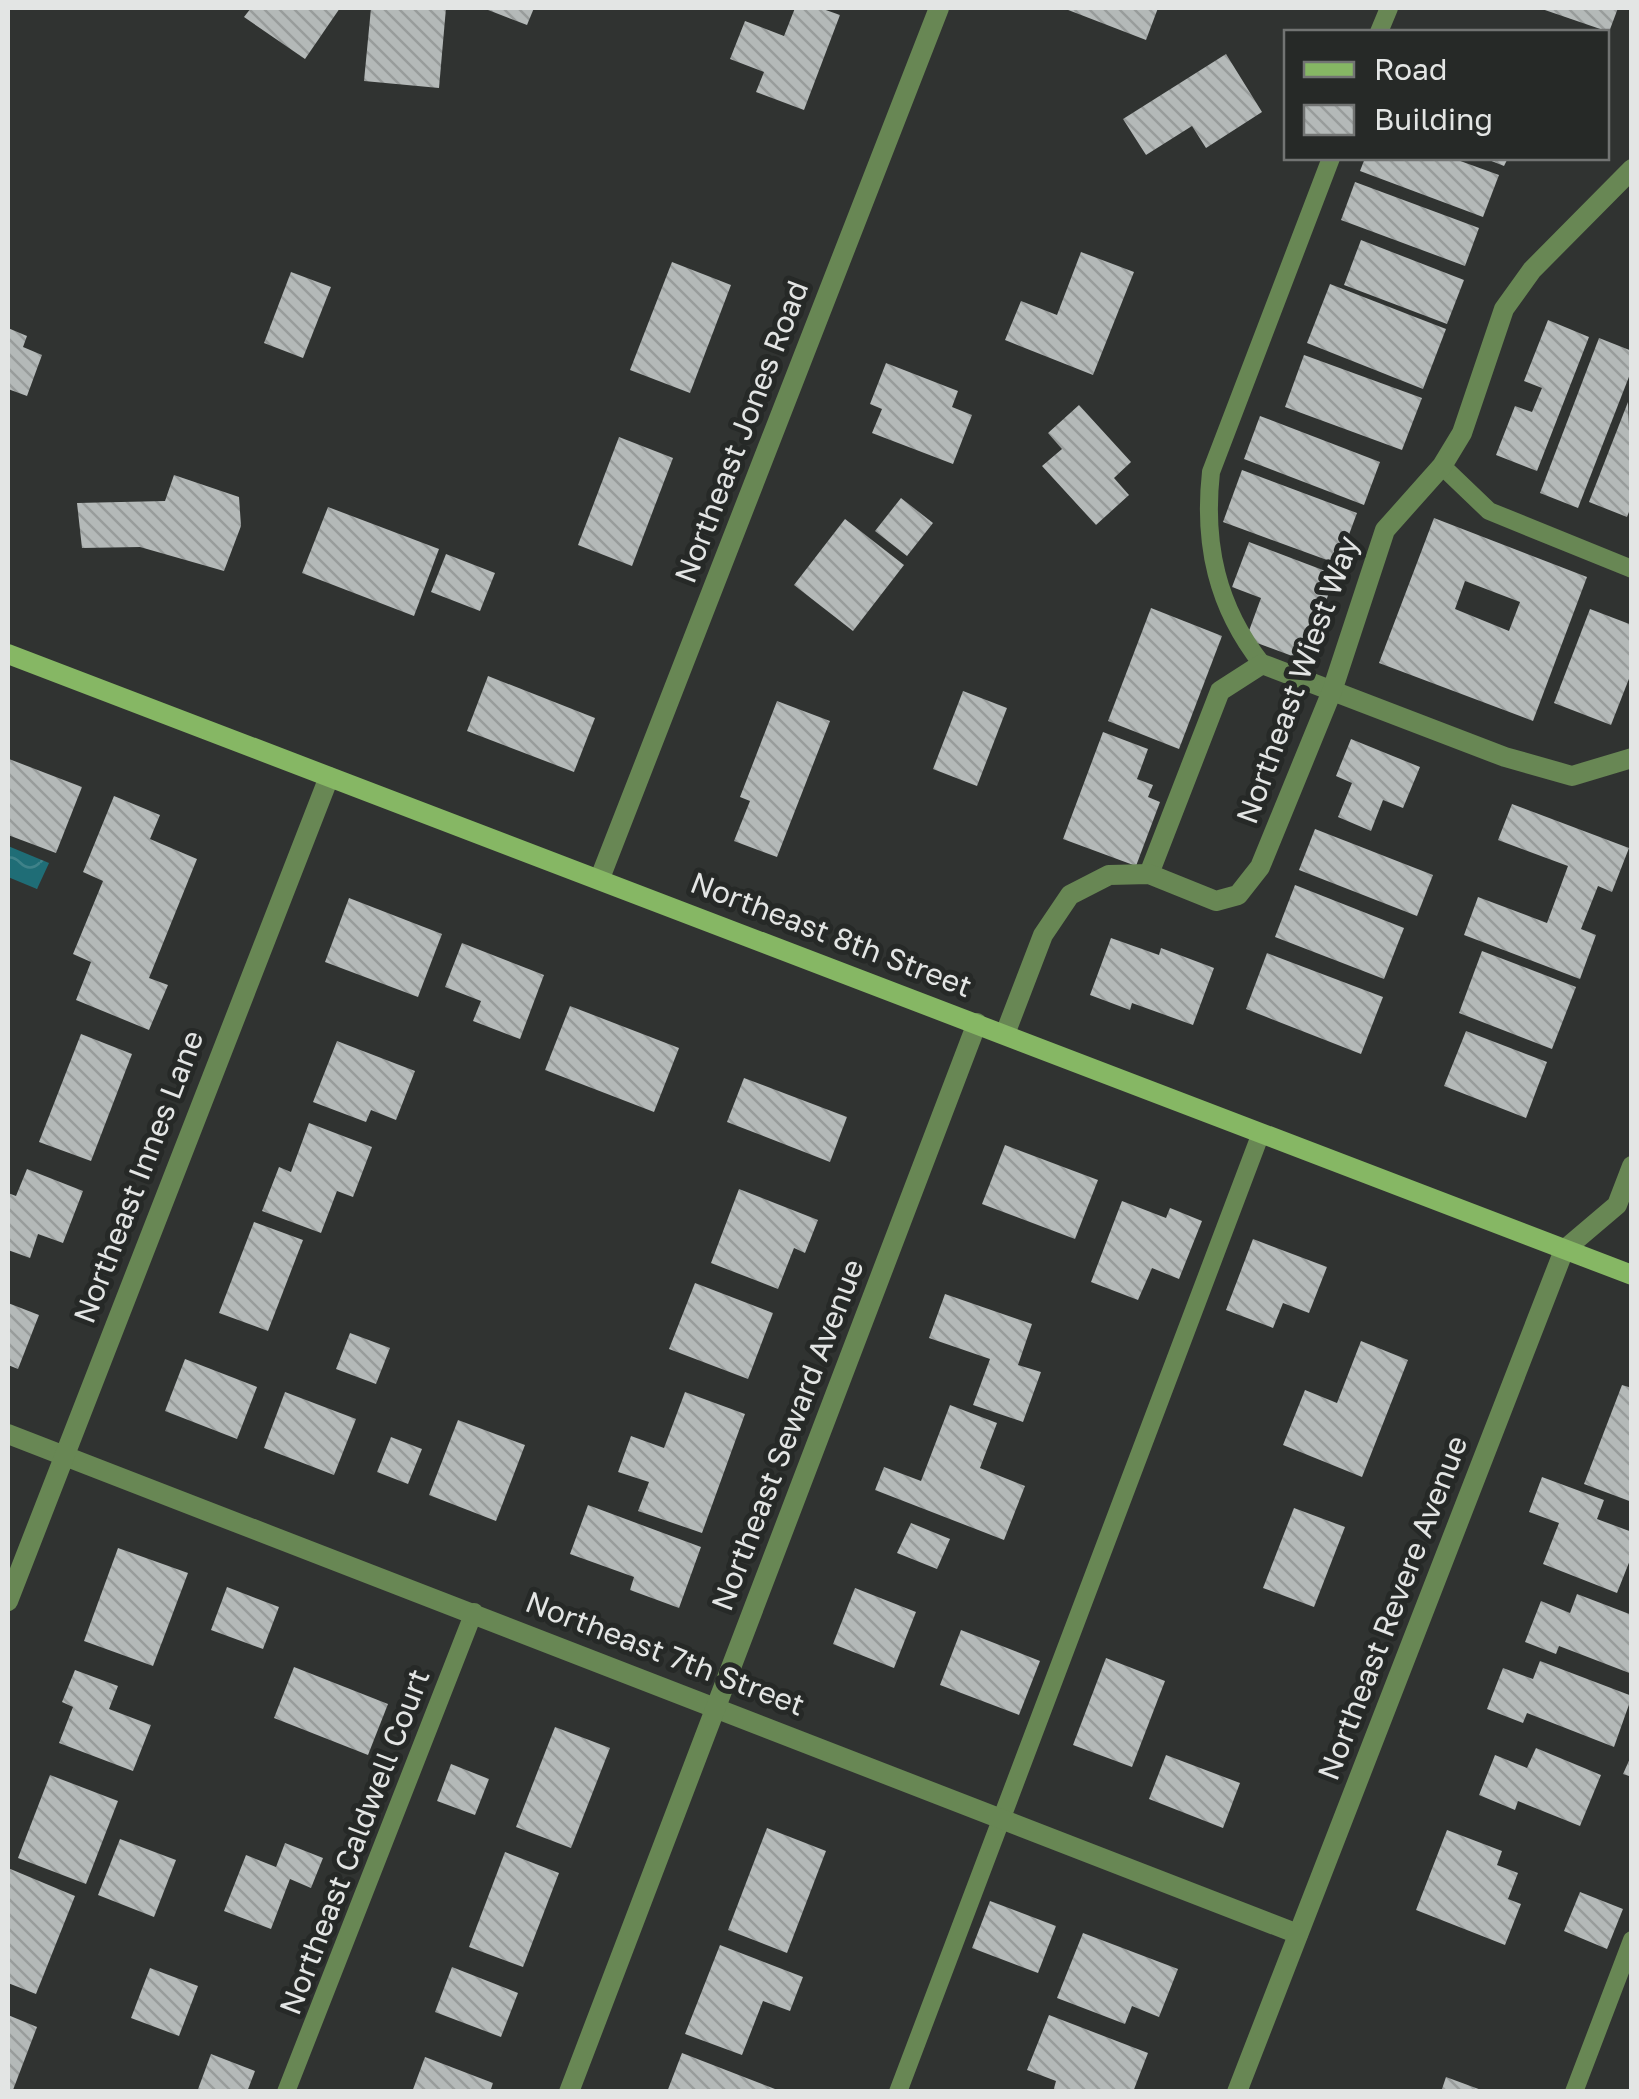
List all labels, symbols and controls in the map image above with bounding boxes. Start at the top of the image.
legend [1284,30,1609,160]
text: Road [1374,51,1448,87]
text: Building [1374,101,1493,137]
street label: Northeast Jones Road [667,275,815,588]
street label: Northeast Wiest Way [1228,531,1366,829]
street label: Northeast 8th Street [686,864,977,1004]
street label: Northeast Innes Lane [66,1025,211,1328]
street label: Northeast Seward Avenue [703,1254,871,1615]
street label: Northeast Revere Avenue [1310,1430,1474,1785]
street label: Northeast 7th Street [521,1583,810,1723]
street label: Northeast Caldwell Court [271,1664,437,2020]

